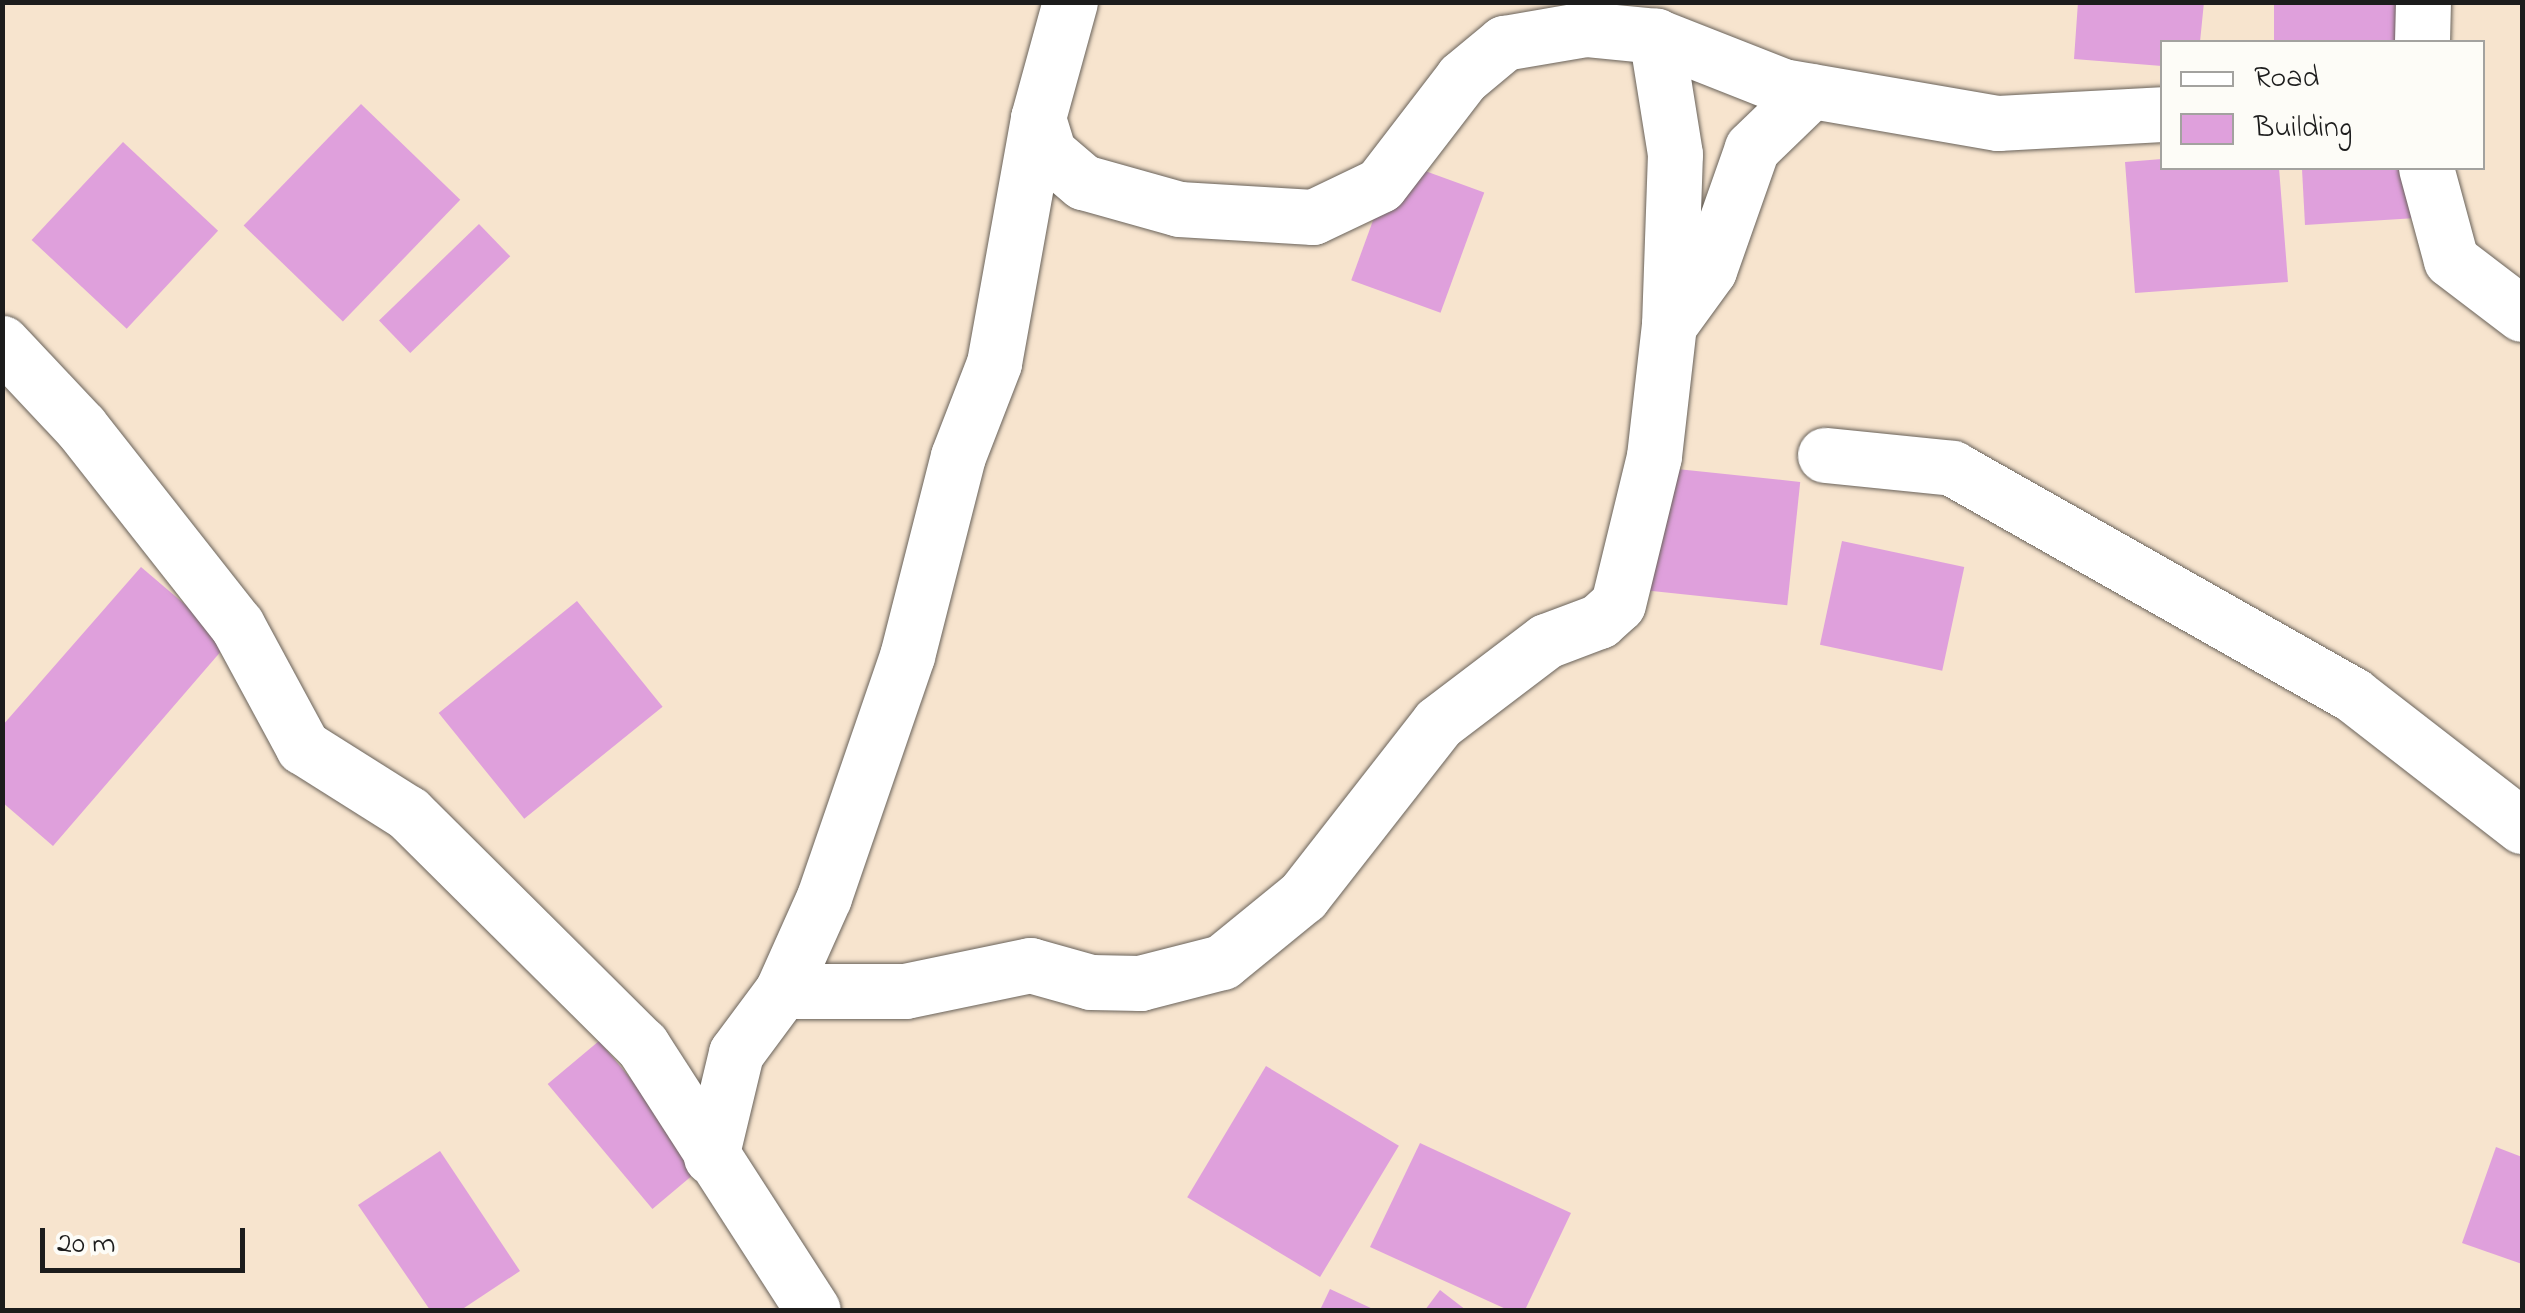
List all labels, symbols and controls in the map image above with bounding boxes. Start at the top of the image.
legend [2160,40,2485,170]
text: Road [2254,57,2319,101]
text: Building [2254,107,2352,151]
scale bar [45,1208,250,1270]
text: 20 m [57,1223,116,1267]

